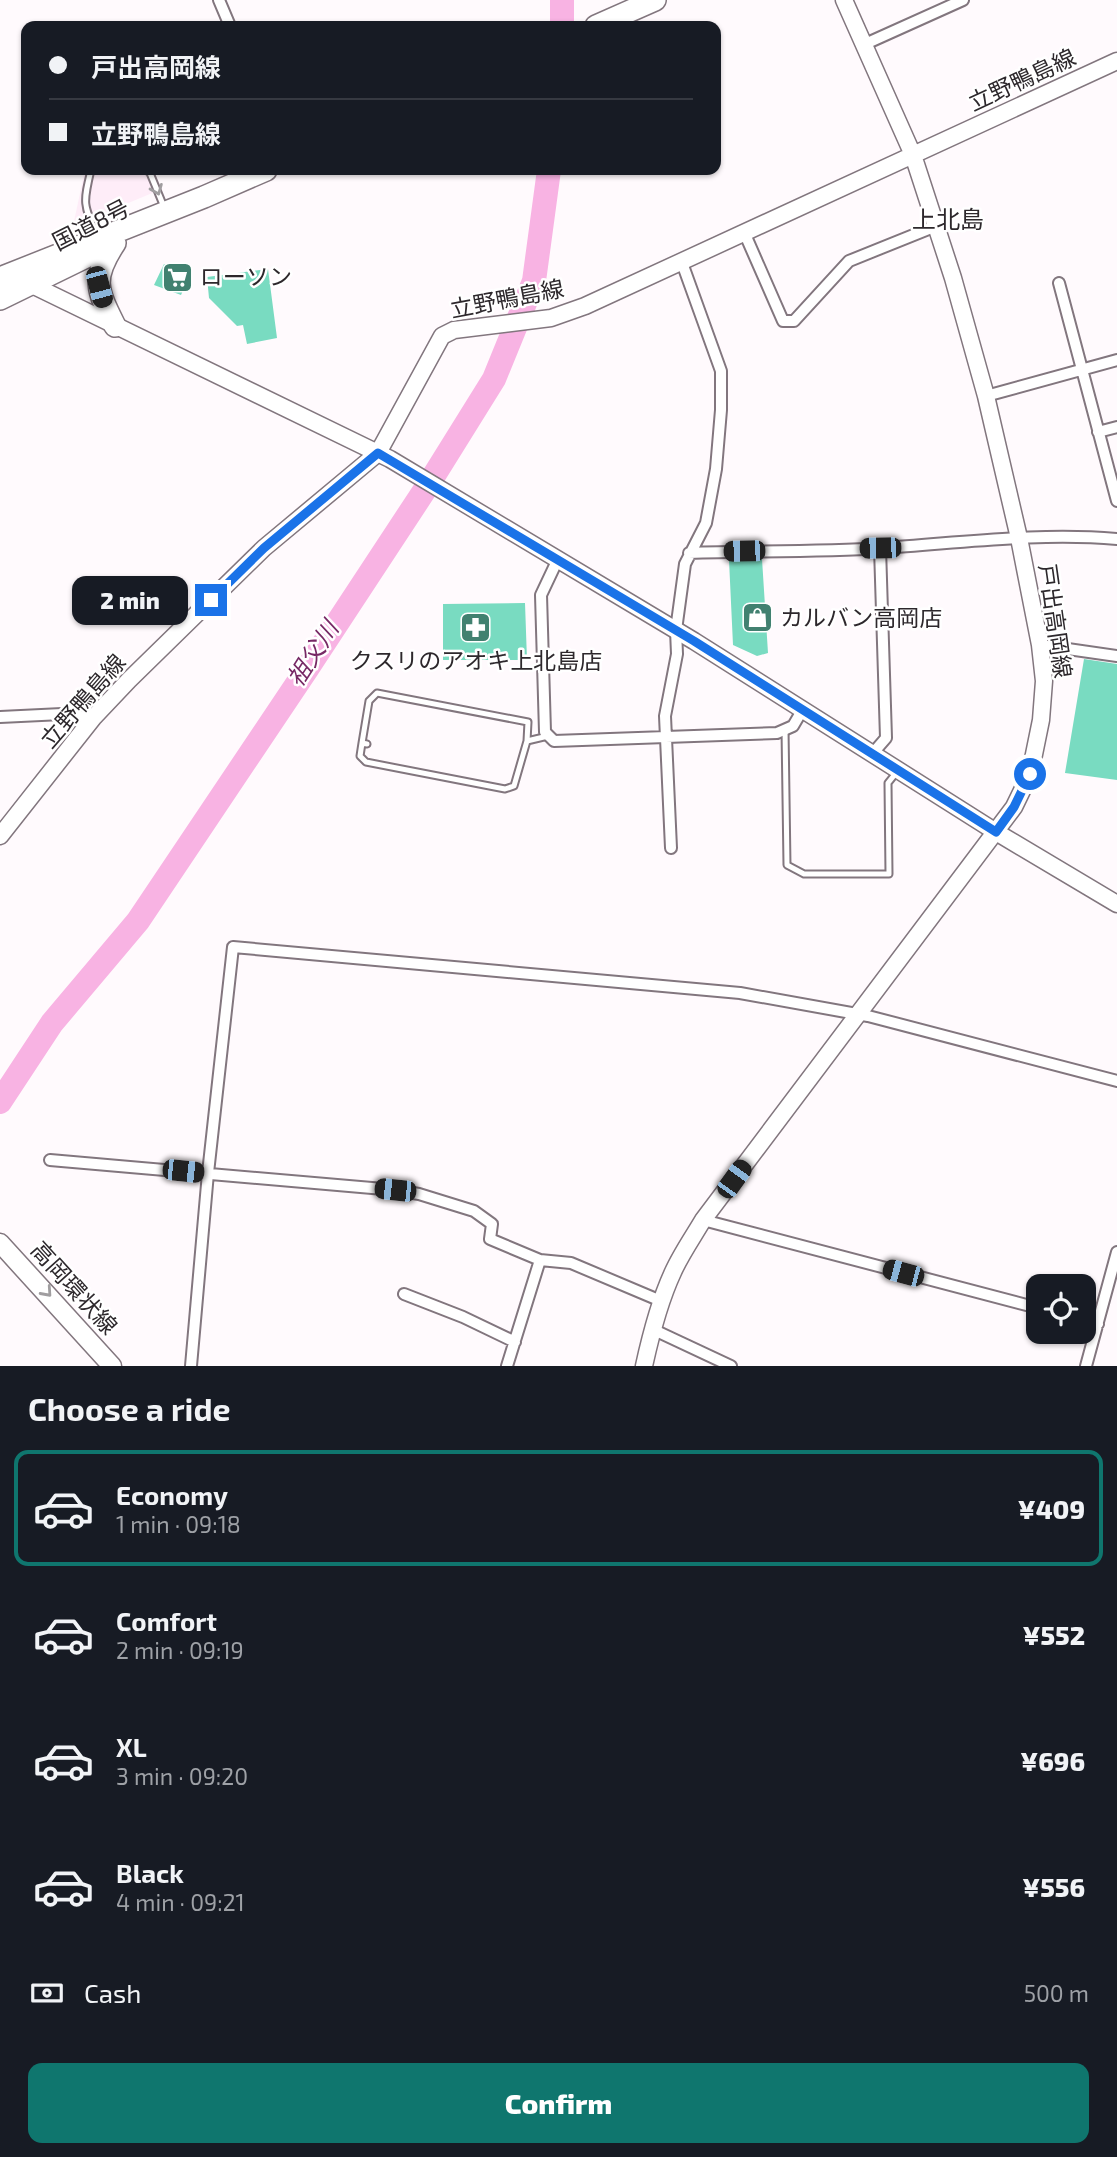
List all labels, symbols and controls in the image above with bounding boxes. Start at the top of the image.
street label: 立野鴨島線 [964,42,1080,116]
text: 戸出高岡線 [91,51,221,82]
text: 立野鴨島線 [91,118,221,149]
one-way arrow [149,183,163,195]
street label: 国道8号 [47,193,134,255]
district label: 上北島 [912,204,984,233]
supermarket icon: ローソン [160,260,194,294]
place label: ローソン [200,262,292,290]
car [84,264,115,310]
street label: 立野鴨島線 [448,273,566,323]
car [859,537,902,559]
car [723,540,766,562]
street label: 戸出高岡線 [1034,562,1078,680]
callout: 2 min [71,576,186,624]
route end [195,584,227,616]
text: 2 min [100,586,160,614]
shop icon: カルバン高岡店 [740,601,774,635]
place label: カルバン高岡店 [780,603,942,631]
pharmacy icon: クスリのアオキ上北島店 [459,610,493,644]
water label: 祖父川 [280,613,345,691]
place label: クスリのアオキ上北島店 [350,646,602,674]
street label: 立野鴨島線 [34,648,131,753]
route start [1014,758,1046,790]
car [714,1156,755,1202]
car [162,1158,205,1184]
car [374,1177,417,1203]
street label: 高岡環状線 [26,1235,124,1339]
car [880,1257,927,1289]
map controls [1026,1274,1096,1344]
button: locate [1026,1274,1096,1344]
one-way arrow [39,1284,51,1297]
text: Choose a ride [28,1389,231,1427]
icon: car [32,1477,95,1540]
text: Economy [116,1479,228,1510]
text: ¥409 [1018,1493,1085,1524]
text: 1 min · 09:18 [116,1510,241,1538]
icon: car [32,1603,95,1666]
text: Comfort [116,1605,217,1636]
text: ¥552 [1023,1619,1085,1650]
text: 2 min · 09:19 [116,1636,244,1664]
icon: car [32,1729,95,1792]
text: XL [116,1731,147,1762]
text: ¥696 [1020,1745,1085,1776]
text: 3 min · 09:20 [116,1762,248,1790]
icon: car [32,1855,95,1918]
text: Black [116,1857,184,1888]
text: ¥556 [1022,1871,1085,1902]
text: 4 min · 09:21 [116,1888,245,1916]
icon: cash [28,1974,66,2012]
text: Cash [84,1977,141,2008]
text: 500 m [1024,1979,1089,2007]
button: Confirm [28,2063,1089,2143]

